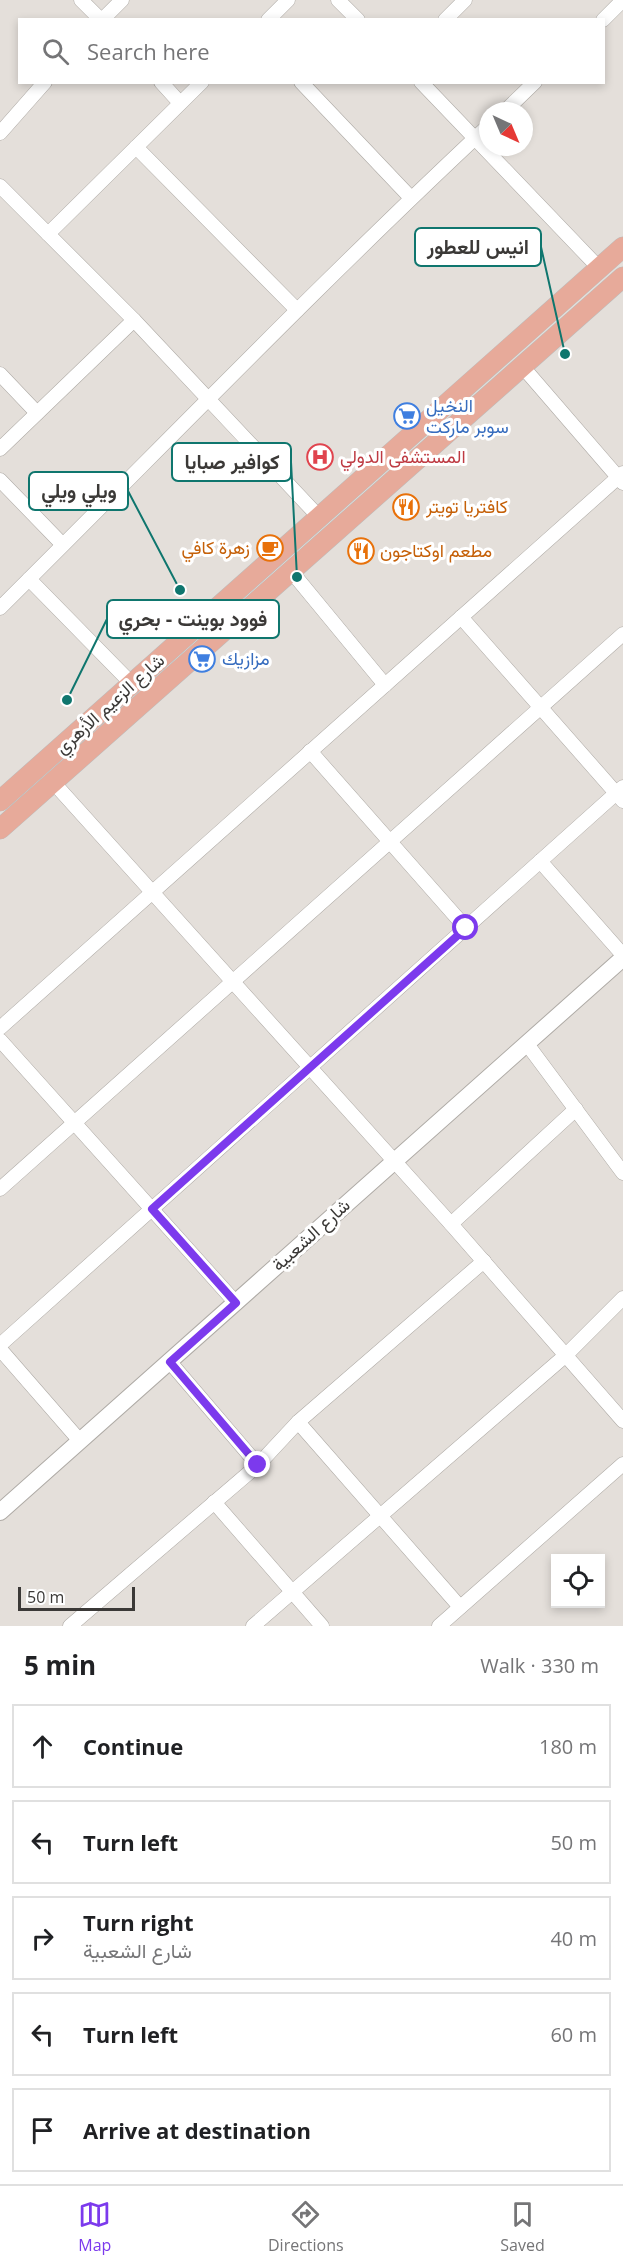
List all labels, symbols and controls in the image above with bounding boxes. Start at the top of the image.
search box [18,18,605,84]
icon: search [39,35,72,68]
text: Search here [87,36,210,66]
north arrow [479,102,533,156]
callout: انيس للعطور [415,228,541,266]
text: انيس للعطور [426,233,529,260]
place label: النخيل سوبر ماركت [426,393,509,438]
supermarket icon: النخيل سوبر ماركت [392,401,422,431]
hospital icon: المستشفى الدولي [305,442,335,472]
callout: كوافير صبايا [172,443,291,481]
place label: المستشفى الدولي [340,444,466,472]
text: كوافير صبايا [185,448,279,475]
callout: ويلي ويلي [29,472,128,510]
text: ويلي ويلي [41,477,117,508]
restaurant icon: كافتريا تويتر [391,492,421,522]
place label: كافتريا تويتر [425,494,508,518]
cafe icon: زهرة كافي [255,533,285,563]
place label: زهرة كافي [182,535,250,563]
restaurant icon: مطعم اوكتاجون [346,536,376,566]
place label: مطعم اوكتاجون [380,538,492,563]
callout: فوود بوينت - بحري [107,600,279,638]
text: فوود بوينت - بحري [119,605,267,636]
supermarket icon: مزازيك [187,644,217,674]
place label: مزازيك [222,646,270,670]
street label: شارع الزعيم الأزهري [50,648,172,762]
route start [452,914,478,940]
street label: شارع الشعبية [266,1193,355,1277]
route end [244,1451,270,1477]
map controls [551,1554,605,1608]
button: locate [551,1554,605,1608]
scale bar [18,1584,135,1612]
text: 50 m [27,1586,64,1608]
text: 5 min [24,1647,96,1683]
text: Walk · 330 m [480,1652,599,1679]
icon: ahead [26,1730,59,1763]
text: Continue [83,1731,183,1761]
text: 180 m [539,1733,597,1760]
icon: left [26,1826,59,1859]
text: Turn left [83,1827,178,1857]
text: 50 m [550,1829,597,1856]
text: Turn right [83,1907,194,1937]
icon: right [26,1922,59,1955]
text: 40 m [550,1925,597,1952]
text: شارع الشعبية [83,1937,192,1964]
icon: left [26,2018,59,2051]
text: Turn left [83,2019,178,2049]
text: 60 m [550,2021,597,2048]
icon: arrive [26,2114,59,2147]
text: Arrive at destination [83,2115,311,2145]
tab: Map [78,2198,111,2256]
tab: Directions [268,2198,344,2256]
tab: Saved [500,2198,545,2256]

